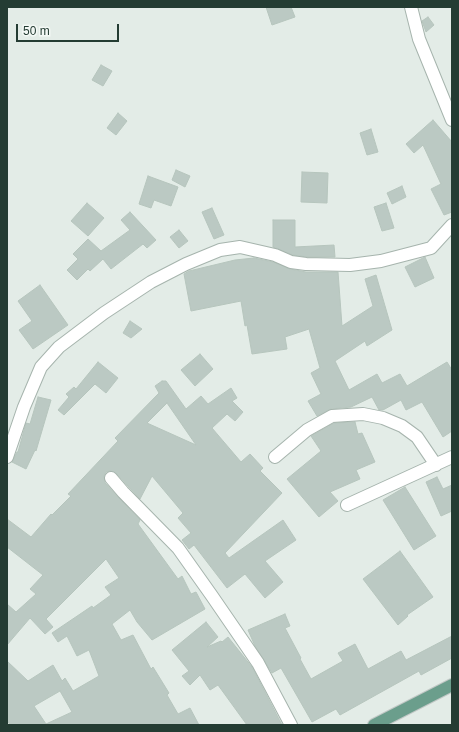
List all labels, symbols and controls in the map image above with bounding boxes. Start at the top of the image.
scale bar [18,16,121,42]
text: 50 m [23,24,50,38]

